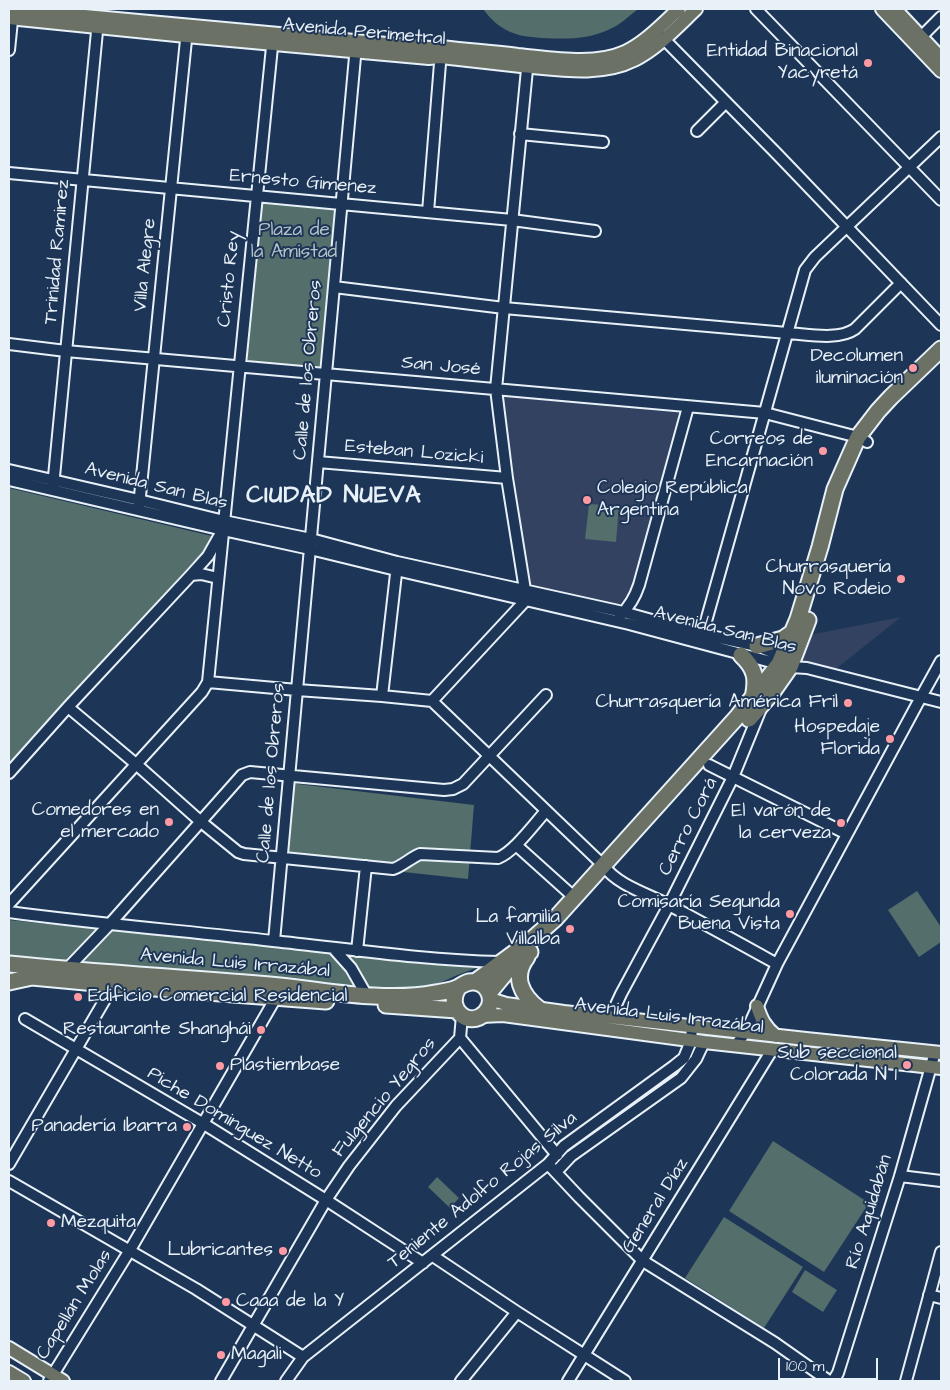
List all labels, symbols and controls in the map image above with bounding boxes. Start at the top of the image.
street label: Avenida Perimetral [282,15,446,51]
place label: Entidad Binacional Yacyretá [707,41,858,85]
marker: Entidad Binacional Yacyretá [862,57,874,69]
street label: Ernesto Gimenez [229,165,377,201]
street label: Trinidad Ramirez [40,179,76,325]
street label: Villa Alegre [130,217,162,313]
park label: Plaza de la Amistad [251,220,337,264]
street label: Cristo Rey [214,230,246,328]
street label: Calle de los Obreros [290,279,328,461]
place label: Decolumen iluminación [810,346,903,390]
street label: San José [400,352,482,382]
marker: Decolumen iluminación [907,362,919,374]
place label: Correos de Encarnación [706,429,813,473]
street label: Esteban Lozicki [344,436,484,470]
marker: Correos de Encarnación [817,445,829,457]
street label: Avenida San Blas [82,458,230,516]
place label: Colegio República Argentina [597,478,748,522]
district label: CIUDAD NUEVA [245,483,423,511]
marker: Colegio República Argentina [581,494,593,506]
place label: Churrasquería Novo Rodeio [766,557,891,601]
marker: Churrasquería Novo Rodeio [895,573,907,585]
street label: Avenida San Blas [651,602,799,660]
street label: Calle de los Obreros [253,682,291,864]
place label: Churrasquería América Fril [596,692,838,714]
marker: Churrasquería América Fril [842,697,854,709]
place label: Hospedaje Florida [794,717,880,761]
marker: Hospedaje Florida [884,733,896,745]
street label: Cerro Corá [654,774,724,880]
place label: Comedores en el mercado [32,800,159,844]
place label: El varón de la cerveza [731,801,831,845]
marker: Comedores en el mercado [163,816,175,828]
marker: El varón de la cerveza [835,817,847,829]
place label: Comisaría Segunda Buena Vista [618,892,780,936]
place label: La familia Villalba [475,907,560,951]
marker: Comisaría Segunda Buena Vista [784,908,796,920]
marker: La familia Villalba [564,923,576,935]
street label: Avenida Luis Irrazábal [139,944,331,984]
place label: Edificio Comercial Residencial [88,986,347,1008]
marker: Edificio Comercial Residencial [72,991,84,1003]
street label: Avenida Luis Irrazábal [573,994,765,1040]
place label: Restaurante Shanghái [63,1019,251,1041]
marker: Restaurante Shanghái [255,1024,267,1036]
street label: Fulgencio Yegros [328,1033,442,1163]
place label: Sub seccional Colorada N 1 [777,1043,897,1087]
place label: Plastiembase [230,1055,340,1077]
marker: Sub seccional Colorada N 1 [901,1059,913,1071]
marker: Plastiembase [214,1060,226,1072]
street label: Piche Dominguez Netto [143,1063,325,1185]
street label: Teniente Adolfo Rojas Silva [384,1108,582,1274]
place label: Panadería Ibarra [32,1116,177,1138]
marker: Panadería Ibarra [181,1121,193,1133]
street label: Río Aquidabán [842,1152,898,1272]
street label: General Díaz [618,1154,694,1258]
place label: Mezquita [61,1212,136,1234]
marker: Mezquita [45,1217,57,1229]
place label: Lubricantes [167,1240,273,1262]
marker: Lubricantes [277,1245,289,1257]
street label: Capellán Molas [32,1246,118,1364]
place label: Caaa de la Y [236,1291,344,1313]
marker: Caaa de la Y [220,1296,232,1308]
place label: Magali [231,1344,282,1366]
scale bar [780,1348,880,1380]
marker: Magali [215,1349,227,1361]
text: 100 m [786,1356,825,1377]

